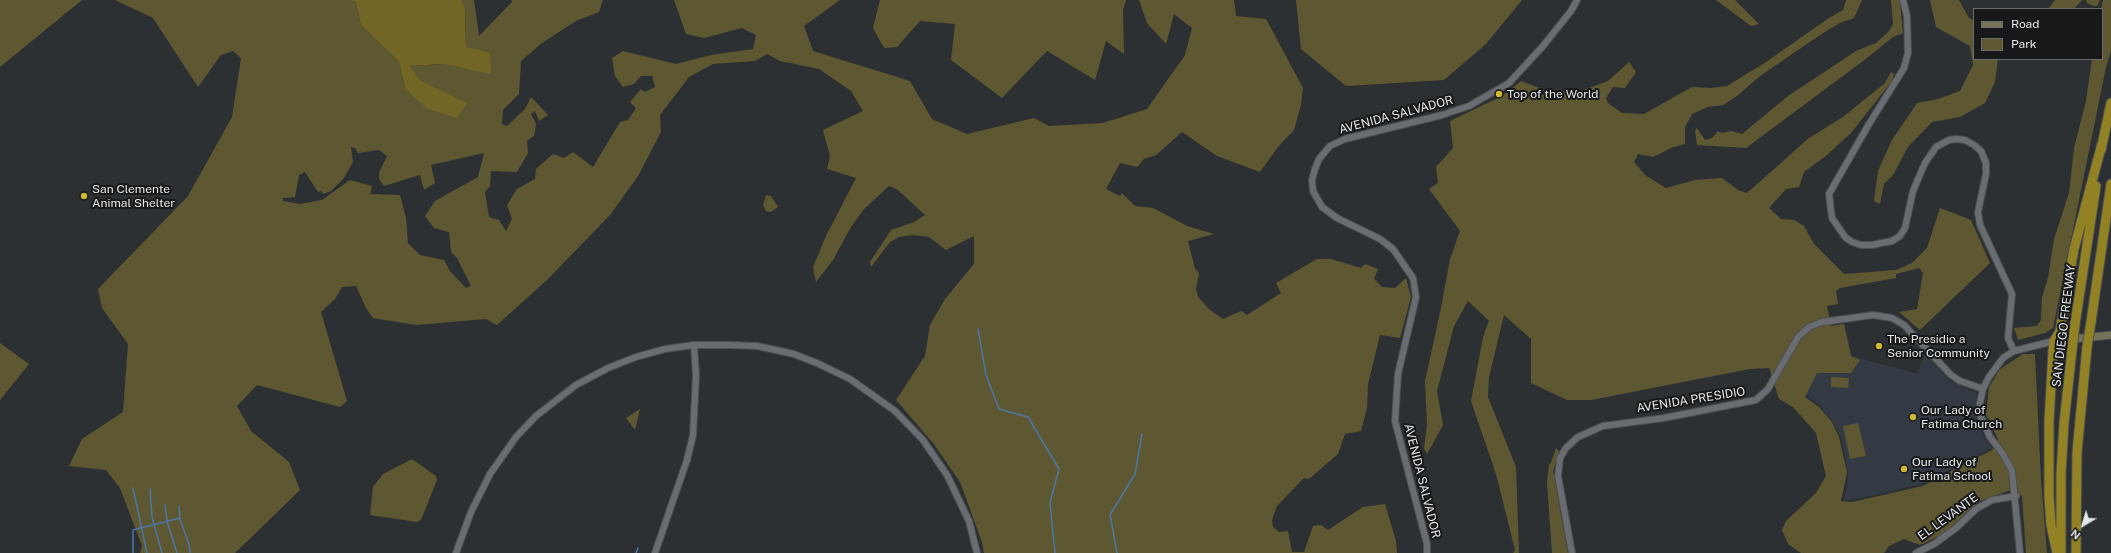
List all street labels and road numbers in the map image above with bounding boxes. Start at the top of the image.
street label: AVENIDA SALVADOR [1337,93,1455,137]
street label: SAN DIEGO FREEWAY [2049,264,2079,388]
street label: AVENIDA PRESIDIO [1636,384,1746,416]
street label: AVENIDA SALVADOR [1401,422,1443,540]
street label: EL LEVANTE [1915,490,1981,544]

